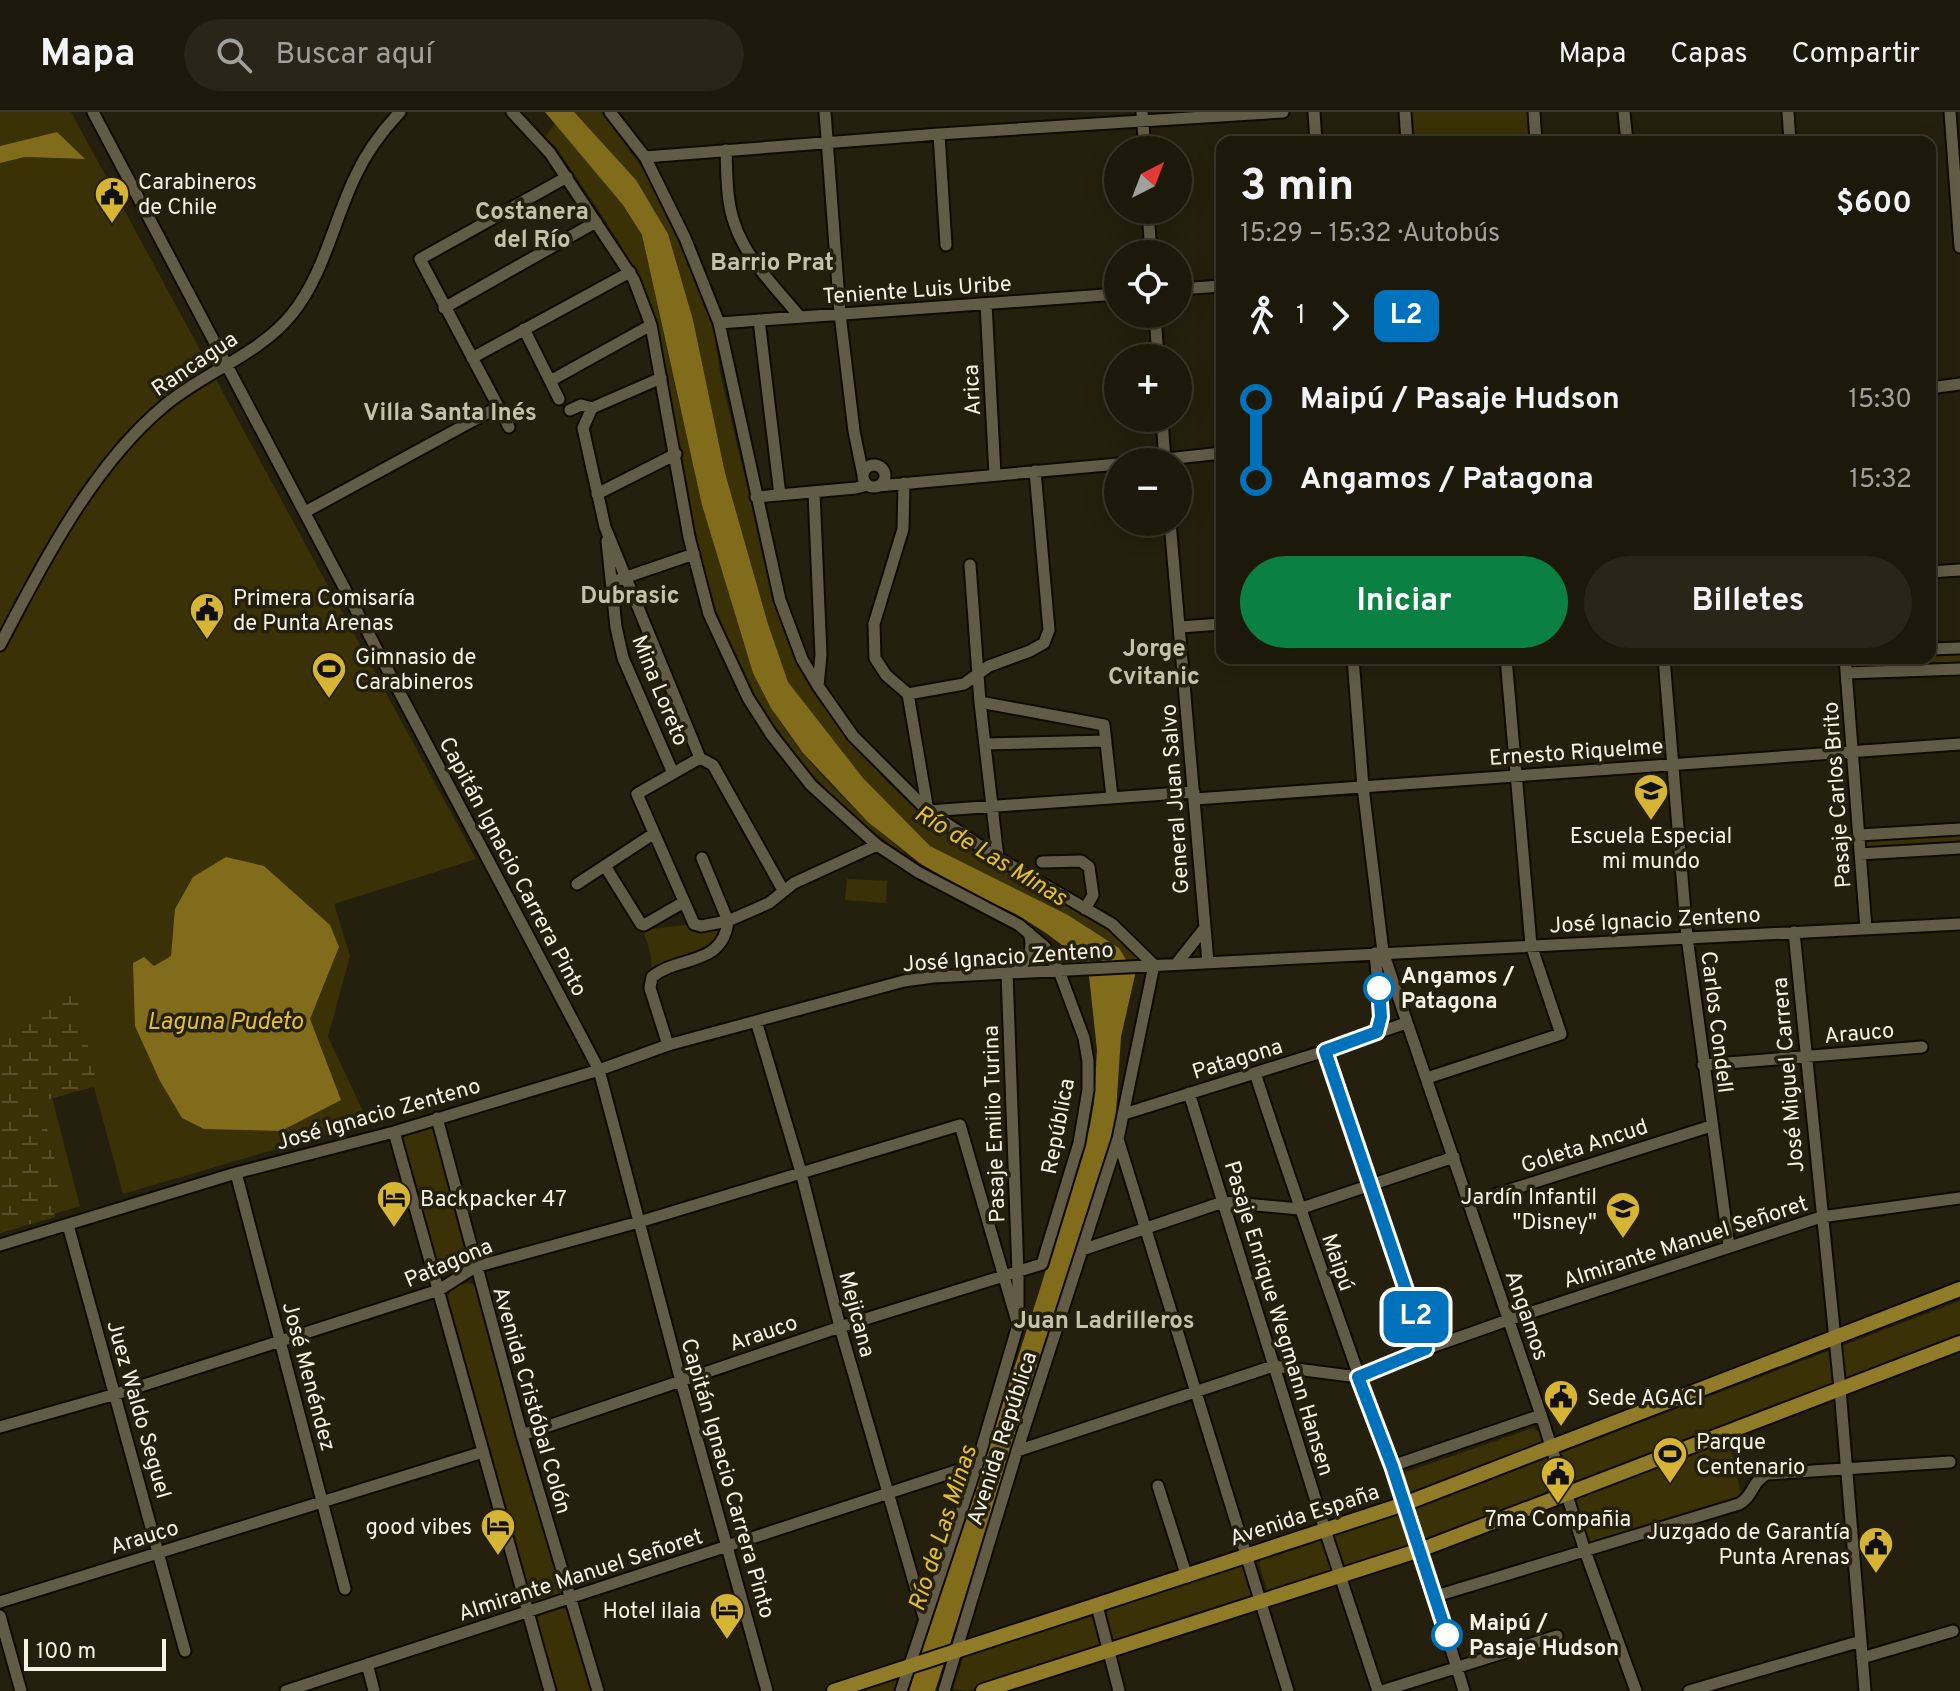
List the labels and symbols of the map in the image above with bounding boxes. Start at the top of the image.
north arrow [1104,136,1192,224]
place label: Carabineros de Chile [138,170,257,222]
public building icon: Carabineros de Chile [93,175,131,225]
district label: Costanera del Río [475,198,589,256]
district label: Barrio Prat [710,249,834,279]
street label: Teniente Luis Uribe [822,271,1013,312]
street label: Rancagua [147,326,244,404]
street label: Arica [959,364,988,416]
district label: Villa Santa Inés [363,399,537,429]
district label: Dubrasic [580,582,680,612]
place label: Primera Comisaría de Punta Arenas [233,586,415,638]
public building icon: Primera Comisaría de Punta Arenas [188,591,226,641]
street label: Mina Loreto [624,632,693,750]
district label: Jorge Cvitanic [1108,635,1200,693]
place label: Gimnasio de Carabineros [355,645,476,697]
sports icon: Gimnasio de Carabineros [310,650,348,700]
street label: Pasaje Carlos Brito [1819,701,1858,889]
street label: General Juan Salvo [1156,703,1197,895]
street label: Capitán Ignacio Carrera Pinto [432,733,592,1002]
street label: Ernesto Riquelme [1488,734,1664,773]
school or university icon: Escuela Especial mi mundo [1632,772,1670,822]
water label: Río de Las Minas [908,799,1073,915]
place label: Escuela Especial mi mundo [1570,824,1732,876]
street label: José Ignacio Zenteno [1549,902,1761,941]
street label: José Ignacio Zenteno [902,938,1115,979]
street label: Carlos Condell [1693,950,1738,1095]
place label: Angamos / Patagona [1401,964,1515,1016]
marker: Angamos / Patagona [1364,973,1394,1003]
street label: José Miguel Carrera [1767,976,1811,1174]
water label: Laguna Pudeto [147,1008,303,1038]
street label: Arauco [1823,1018,1895,1051]
street label: Pasaje Emilio Turina [979,1025,1012,1223]
street label: Patagona [1189,1034,1286,1087]
street label: José Ignacio Zenteno [273,1073,484,1158]
street label: República [1037,1076,1082,1177]
street label: Goleta Ancud [1518,1114,1652,1181]
street label: Pasaje Enrique Wegmann Hansen [1217,1158,1338,1480]
hotel icon: Backpacker 47 [375,1179,413,1229]
place label: Jardín Infantil "Disney" [1461,1185,1597,1237]
place label: Backpacker 47 [420,1187,567,1214]
school or university icon: Jardín Infantil "Disney" [1604,1190,1642,1240]
street label: Almirante Manuel Señoret [1560,1191,1812,1296]
street label: Maipú [1314,1231,1359,1295]
street label: Patagona [401,1234,497,1295]
street label: Angamos [1498,1267,1554,1364]
street label: Mejicana [831,1269,880,1360]
street label: Avenida Cristóbal Colón [485,1284,576,1517]
line badge: L2 [1380,1291,1452,1343]
street label: José Menéndez [275,1299,340,1454]
district label: Juan Ladrilleros [1014,1307,1194,1337]
street label: Arauco [726,1310,801,1359]
street label: Juez Waldo Seguel [99,1317,176,1502]
street label: Capitán Ignacio Carrera Pinto [674,1336,780,1622]
street label: Avenida República [963,1348,1044,1529]
public building icon: Sede AGACI [1542,1378,1580,1428]
place label: Sede AGACI [1587,1386,1703,1413]
place label: Parque Centenario [1696,1430,1805,1482]
sports icon: Parque Centenario [1651,1435,1689,1485]
water label: Río de Las Minas [903,1441,985,1615]
public building icon: 7ma Compañia [1539,1455,1577,1505]
street label: Avenida España [1227,1479,1383,1553]
hotel icon: good vibes [479,1507,517,1557]
place label: 7ma Compañia [1485,1507,1631,1534]
street label: Arauco [107,1515,182,1562]
place label: good vibes [365,1515,472,1542]
place label: Juzgado de Garantía Punta Arenas [1647,1520,1850,1572]
street label: Almirante Manuel Señoret [455,1524,707,1629]
public building icon: Juzgado de Garantía Punta Arenas [1857,1525,1895,1575]
hotel icon: Hotel ilaia [708,1591,746,1641]
place label: Hotel ilaia [603,1599,701,1626]
place label: Maipú / Pasaje Hudson [1469,1611,1619,1663]
marker: Maipú / Pasaje Hudson [1432,1620,1462,1650]
scale bar [24,1635,166,1671]

